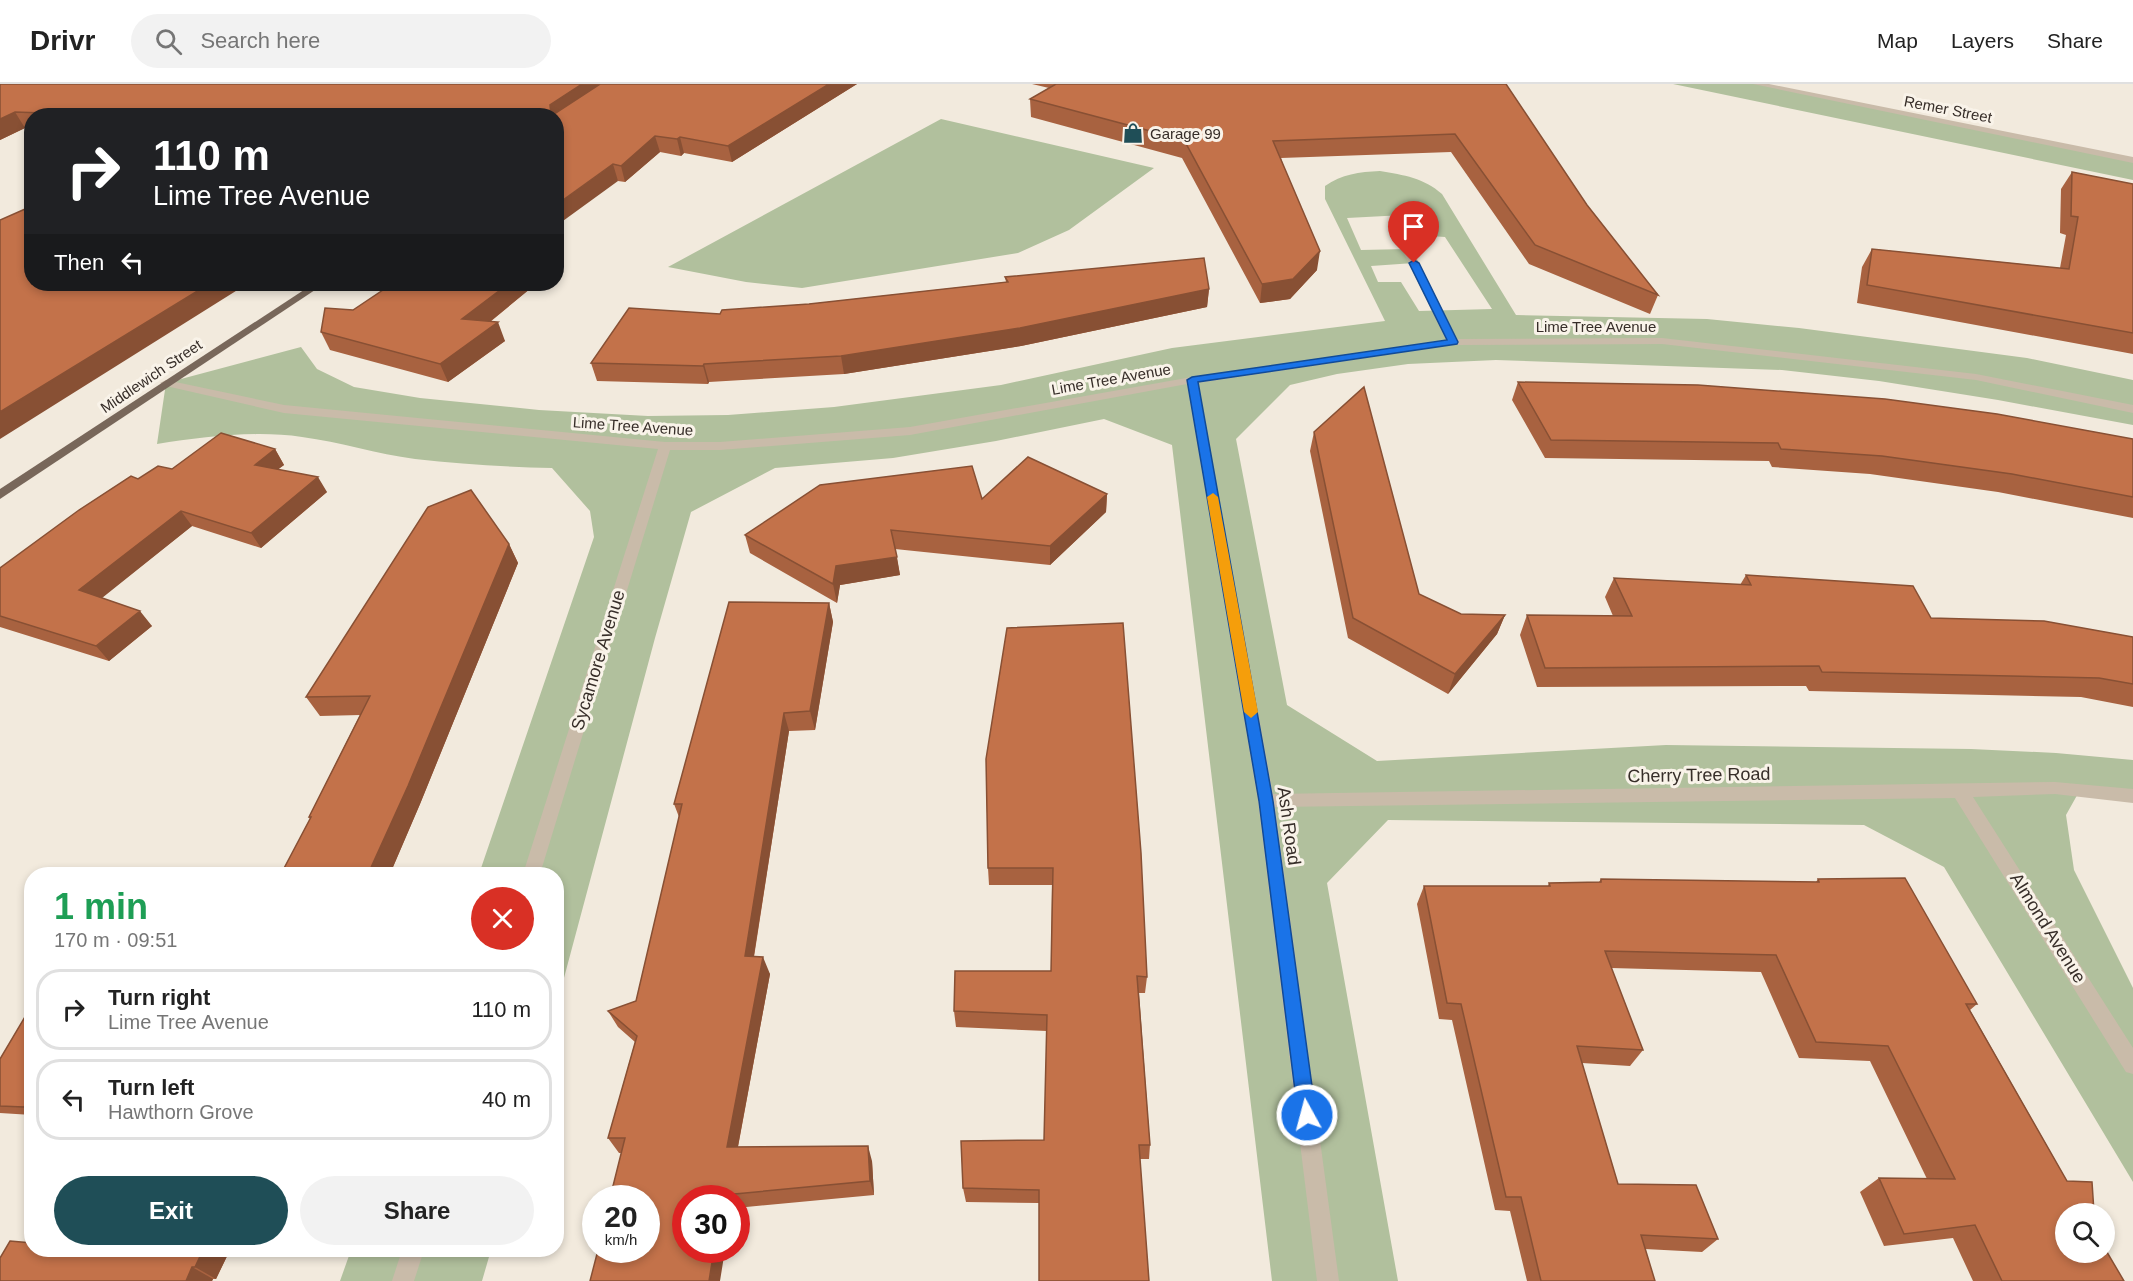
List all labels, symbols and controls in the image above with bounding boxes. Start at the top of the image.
search box [131,14,551,68]
text: Drivr [30,25,95,56]
icon: search [152,25,185,58]
text: Search here [200,28,320,53]
text: Map [1877,29,1918,52]
text: Layers [1951,29,2014,52]
text: Share [2047,29,2103,52]
street label: Remer Street [1903,92,1994,126]
shop icon: Garage 99 [1121,121,1145,145]
place label: Garage 99 [1150,125,1221,142]
icon: right [54,132,132,210]
text: 110 m [153,132,270,179]
text: Lime Tree Avenue [153,181,370,211]
pin [1388,201,1439,263]
icon: arrive [1397,210,1430,243]
icon: left [116,246,149,279]
text: Then [54,250,104,275]
street label: Lime Tree Avenue [1536,318,1656,335]
street label: Middlewich Street [97,335,206,416]
street label: Lime Tree Avenue [1050,360,1172,398]
street label: Lime Tree Avenue [572,413,694,439]
street label: Sycamore Avenue [567,587,629,733]
street label: Cherry Tree Road [1627,764,1771,786]
street label: Ash Road [1274,785,1304,867]
street label: Almond Avenue [2006,869,2090,987]
text: 1 min [54,886,148,927]
button: close [471,887,534,950]
text: 170 m · 09:51 [54,929,177,951]
text: Turn right [108,985,210,1010]
icon: right [57,993,90,1026]
text: 110 m [471,997,531,1022]
text: Lime Tree Avenue [108,1011,269,1033]
text: Turn left [108,1075,194,1100]
icon: left [57,1083,90,1116]
position arrow [1275,1083,1339,1147]
text: 40 m [482,1087,531,1112]
text: Hawthorn Grove [108,1101,254,1123]
button: Exit [54,1176,288,1245]
button: Share [300,1176,534,1245]
speed limit sign: 30 [672,1185,750,1263]
text: 20 [604,1200,638,1233]
map controls [2055,1203,2115,1263]
button: search [2055,1203,2115,1263]
text: km/h [605,1231,637,1248]

